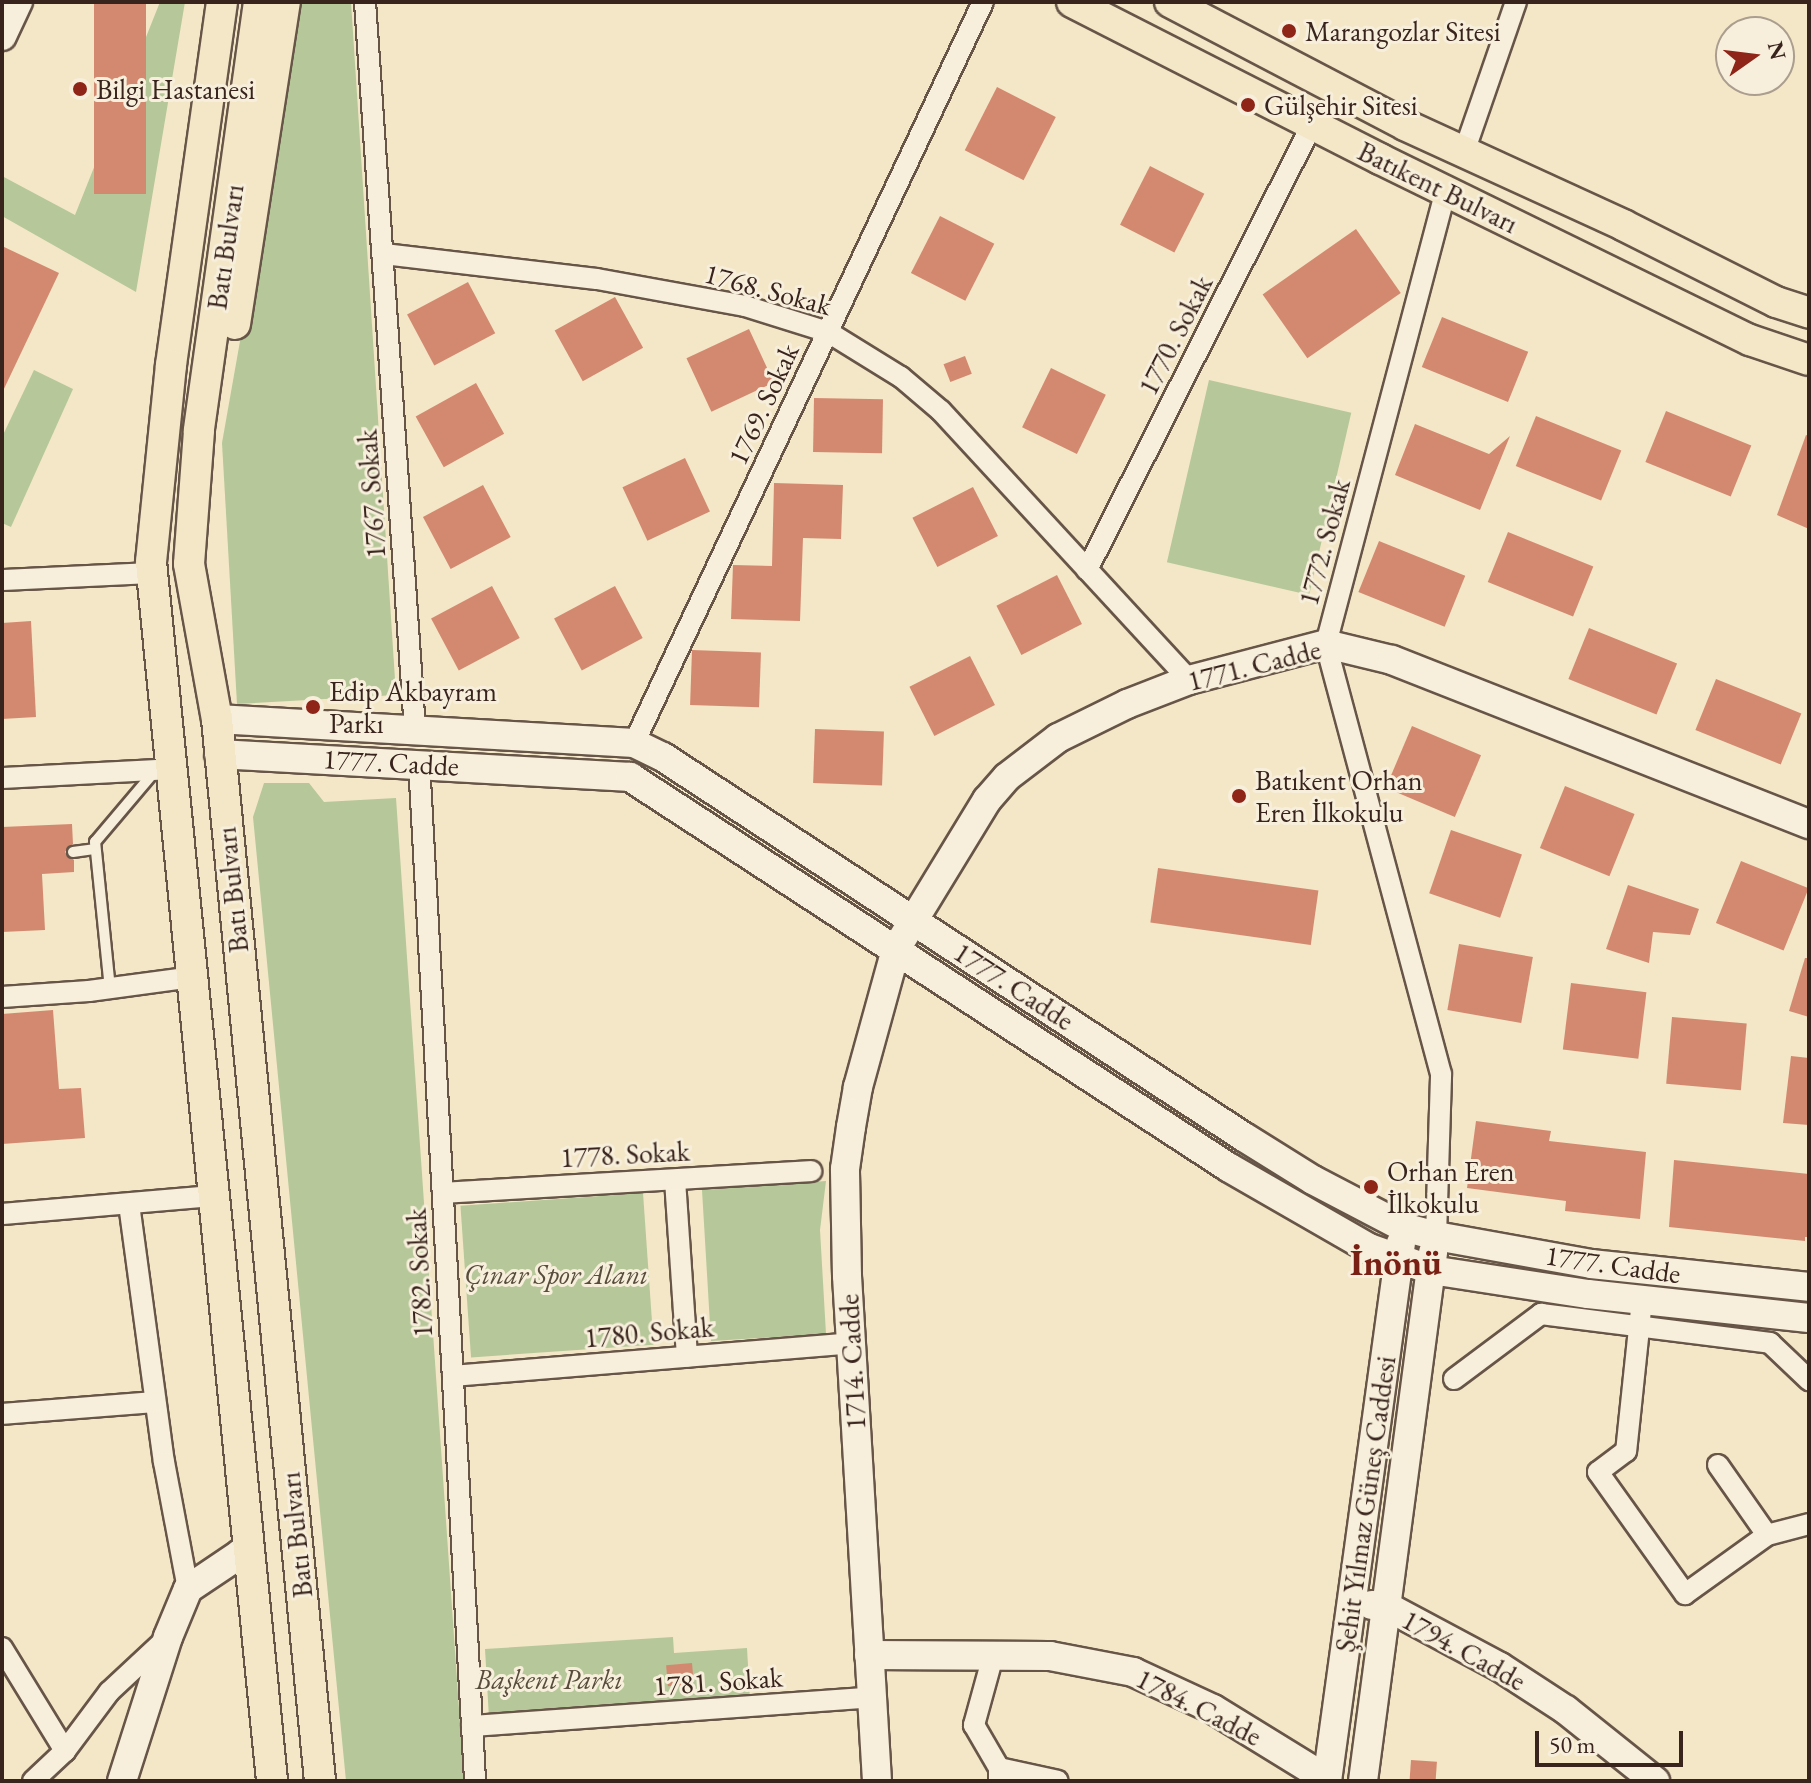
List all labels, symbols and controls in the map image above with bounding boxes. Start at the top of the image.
place label: Marangozlar Sitesi [1305,14,1501,48]
north arrow [1715,16,1795,96]
marker: Marangozlar Sitesi [1280,22,1298,40]
text: N [1761,38,1793,63]
place label: Bilgi Hastanesi [96,72,255,106]
marker: Bilgi Hastanesi [71,80,89,98]
place label: Gülşehir Sitesi [1264,88,1418,122]
marker: Gülşehir Sitesi [1239,96,1257,114]
street label: Batıkent Bulvarı [1353,134,1523,240]
street label: Batı Bulvarı [200,182,250,312]
street label: 1768. Sokak [701,256,835,322]
street label: 1770. Sokak [1131,270,1219,400]
street label: 1769. Sokak [720,338,806,470]
street label: 1767. Sokak [350,428,392,560]
street label: 1772. Sokak [1291,475,1357,609]
street label: 1771. Cadde [1184,632,1324,698]
place label: Edip Akbayram Parkı [329,674,497,740]
marker: Edip Akbayram Parkı [304,698,322,716]
street label: 1777. Cadde [322,742,460,782]
place label: Batıkent Orhan Eren İlkokulu [1255,763,1423,829]
marker: Batıkent Orhan Eren İlkokulu [1230,787,1248,805]
street label: Batı Bulvarı [209,826,255,954]
street label: 1777. Cadde [948,935,1080,1037]
street label: 1778. Sokak [559,1134,691,1174]
place label: Orhan Eren İlkokulu [1387,1154,1515,1220]
marker: Orhan Eren İlkokulu [1362,1178,1380,1196]
street label: 1782. Sokak [399,1207,439,1339]
street label: 1777. Cadde [1543,1238,1683,1290]
district label: İnönü [1350,1241,1442,1285]
park label: Çınar Spor Alanı [464,1257,648,1291]
street label: 1714. Cadde [832,1293,872,1431]
street label: 1780. Sokak [583,1310,715,1354]
street label: Şehit Yılmaz Güneş Caddesi [1328,1354,1402,1654]
street label: Batı Bulvarı [273,1471,319,1599]
street label: 1794. Cadde [1396,1602,1532,1698]
street label: 1781. Sokak [652,1660,784,1702]
street label: 1784. Cadde [1131,1661,1267,1753]
park label: Başkent Parkı [475,1662,623,1696]
scale bar [1539,1715,1687,1765]
text: 50 m [1549,1729,1596,1760]

